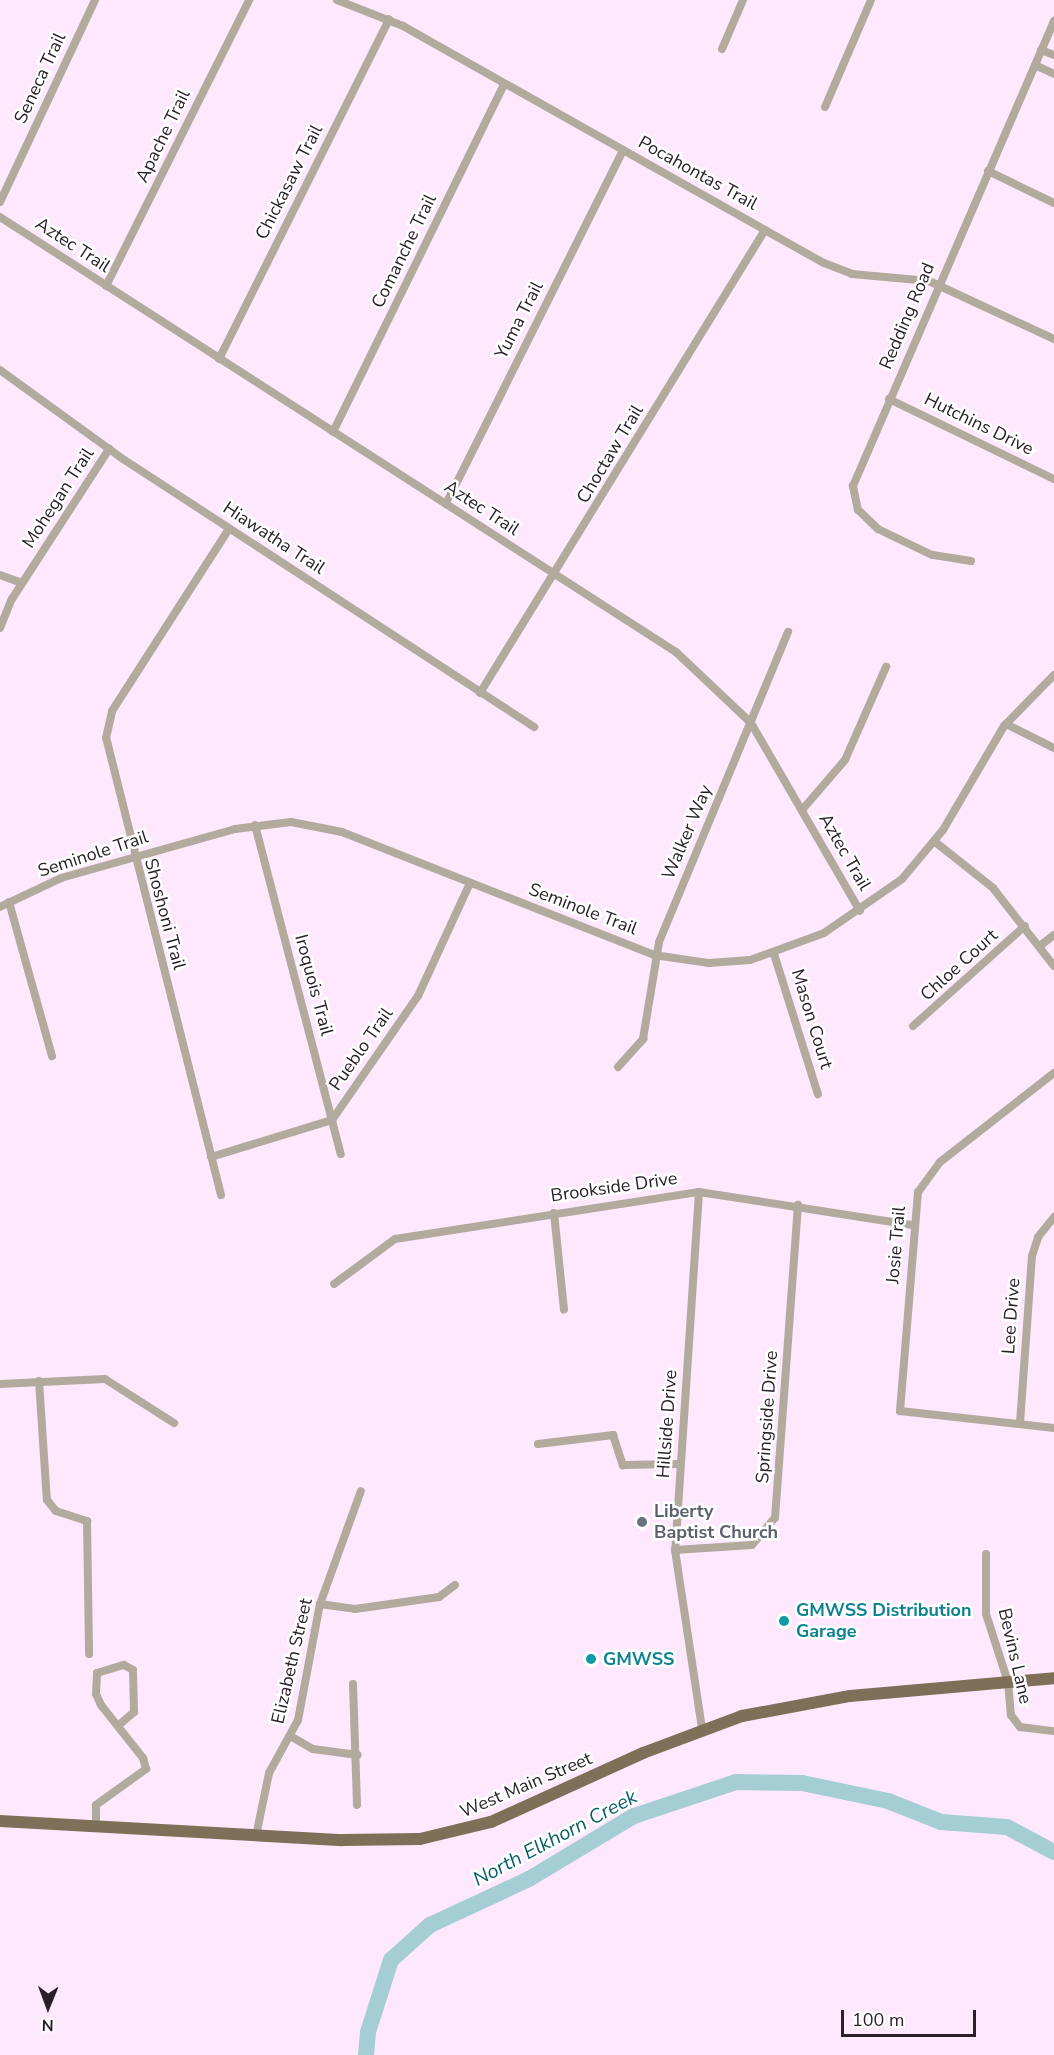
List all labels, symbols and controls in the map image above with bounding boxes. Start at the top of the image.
street label: Seneca Trail [10,29,70,127]
street label: Apache Trail [131,86,195,186]
street label: Chickasaw Trail [251,121,327,243]
street label: Pocahontas Trail [634,131,762,215]
street label: Comanche Trail [367,190,441,312]
street label: Aztec Trail [31,213,115,277]
street label: Redding Road [875,259,939,373]
street label: Yuma Trail [490,278,548,362]
street label: Hutchins Drive [921,388,1037,460]
street label: Choctaw Trail [572,401,648,507]
street label: Mohegan Trail [18,444,98,552]
street label: Aztec Trail [440,476,524,540]
street label: Hiawatha Trail [219,497,329,579]
street label: Walker Way [657,781,717,883]
street label: Aztec Trail [814,810,876,894]
street label: Seminole Trail [35,826,151,882]
street label: Shoshoni Trail [140,856,190,972]
street label: Seminole Trail [526,878,640,940]
street label: Chloe Court [916,925,1002,1005]
street label: Iroquois Trail [290,932,338,1038]
street label: Mason Court [787,966,837,1072]
street label: Pueblo Trail [325,1003,397,1095]
street label: Brookside Drive [549,1167,679,1207]
street label: Josie Trail [882,1205,910,1285]
street label: Lee Drive [998,1277,1024,1355]
street label: Springside Drive [752,1350,782,1484]
street label: Hillside Drive [652,1369,682,1479]
place label: Liberty Baptist Church [654,1501,778,1544]
marker: Liberty Baptist Church [635,1515,649,1529]
street label: Elizabeth Street [267,1596,317,1726]
place label: GMWSS Distribution Garage [796,1600,971,1642]
street label: Bevins Lane [993,1606,1037,1706]
marker: GMWSS Distribution Garage [777,1614,791,1628]
place label: GMWSS [603,1648,674,1670]
marker: GMWSS [584,1652,598,1666]
street label: West Main Street [457,1748,595,1822]
water label: North Elkhorn Creek [469,1785,641,1891]
north arrow [18,1977,78,2037]
scale bar [844,1998,979,2036]
text: 100 m [852,2008,904,2032]
text: N [42,2014,54,2036]

